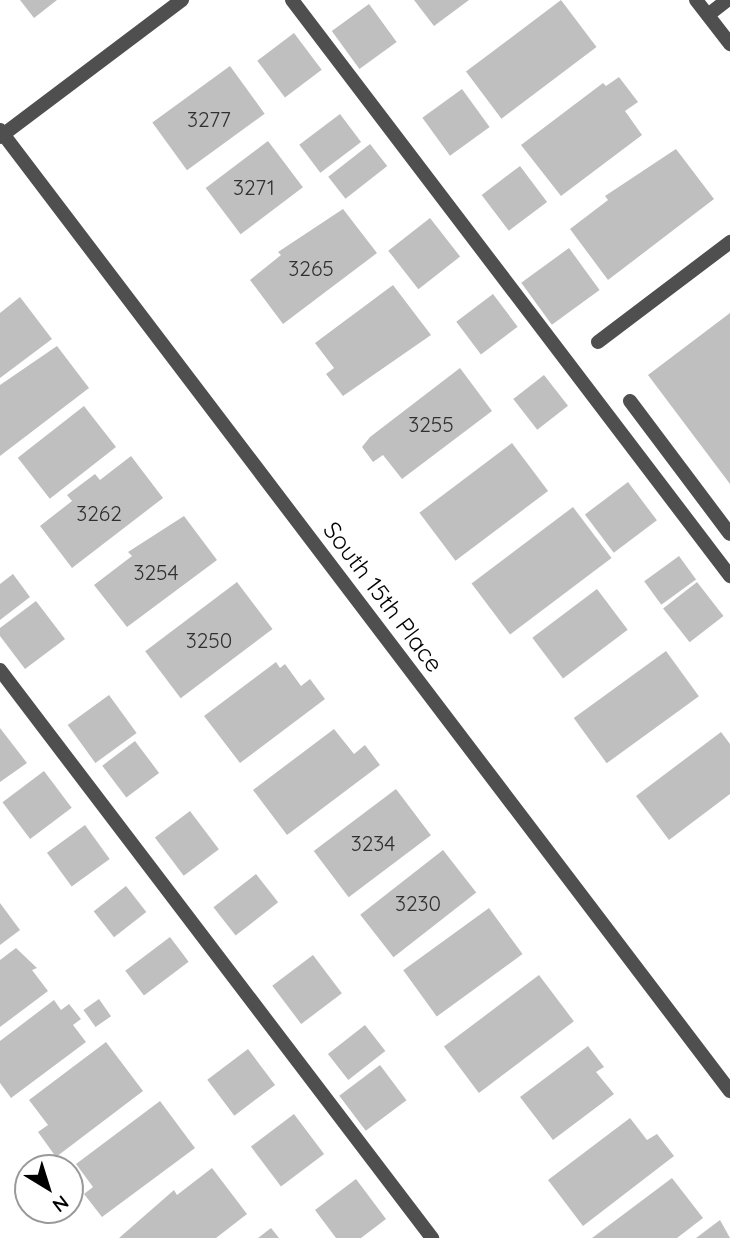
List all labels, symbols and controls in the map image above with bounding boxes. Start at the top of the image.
house number: 3277 [187,106,231,132]
house number: 3271 [233,174,275,200]
house number: 3265 [288,255,334,281]
house number: 3255 [408,411,454,437]
house number: 3262 [76,500,122,526]
street label: South 15th Place [317,516,449,678]
house number: 3254 [133,559,179,585]
house number: 3250 [186,627,232,653]
house number: 3234 [351,830,395,856]
house number: 3230 [395,890,441,916]
north arrow [14,1154,84,1224]
text: N [48,1190,74,1218]

